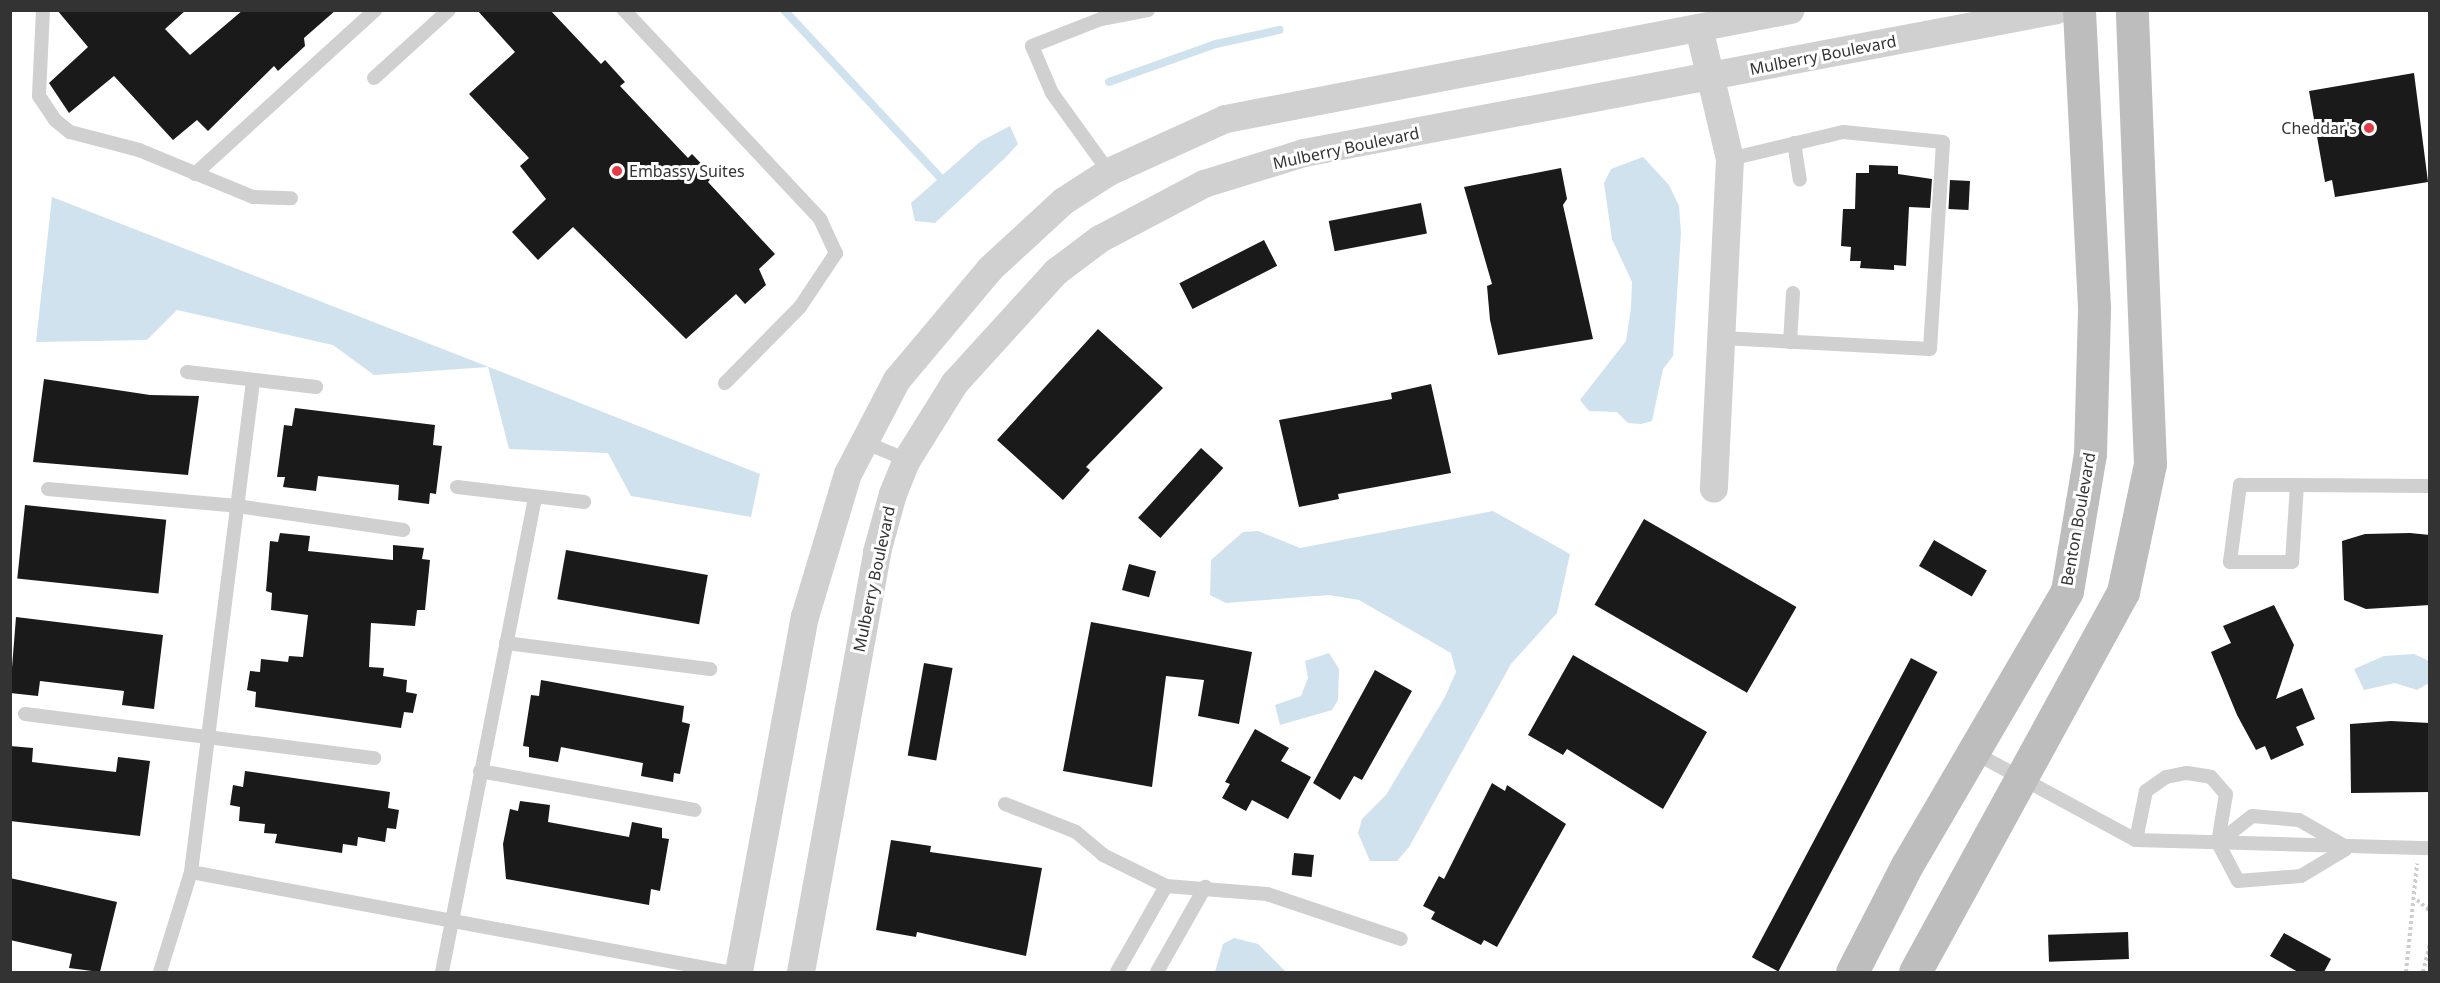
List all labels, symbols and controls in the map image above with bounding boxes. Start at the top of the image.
street label: Mulberry Boulevard [1748,31,1898,79]
place label: Cheddar's [2281,118,2357,138]
marker: Cheddar's [2362,121,2376,135]
street label: Mulberry Boulevard [1271,123,1421,173]
place label: Embassy Suites [629,161,745,181]
marker: Embassy Suites [610,164,624,178]
street label: Benton Boulevard [2057,451,2099,587]
street label: Mulberry Boulevard [849,504,899,654]

